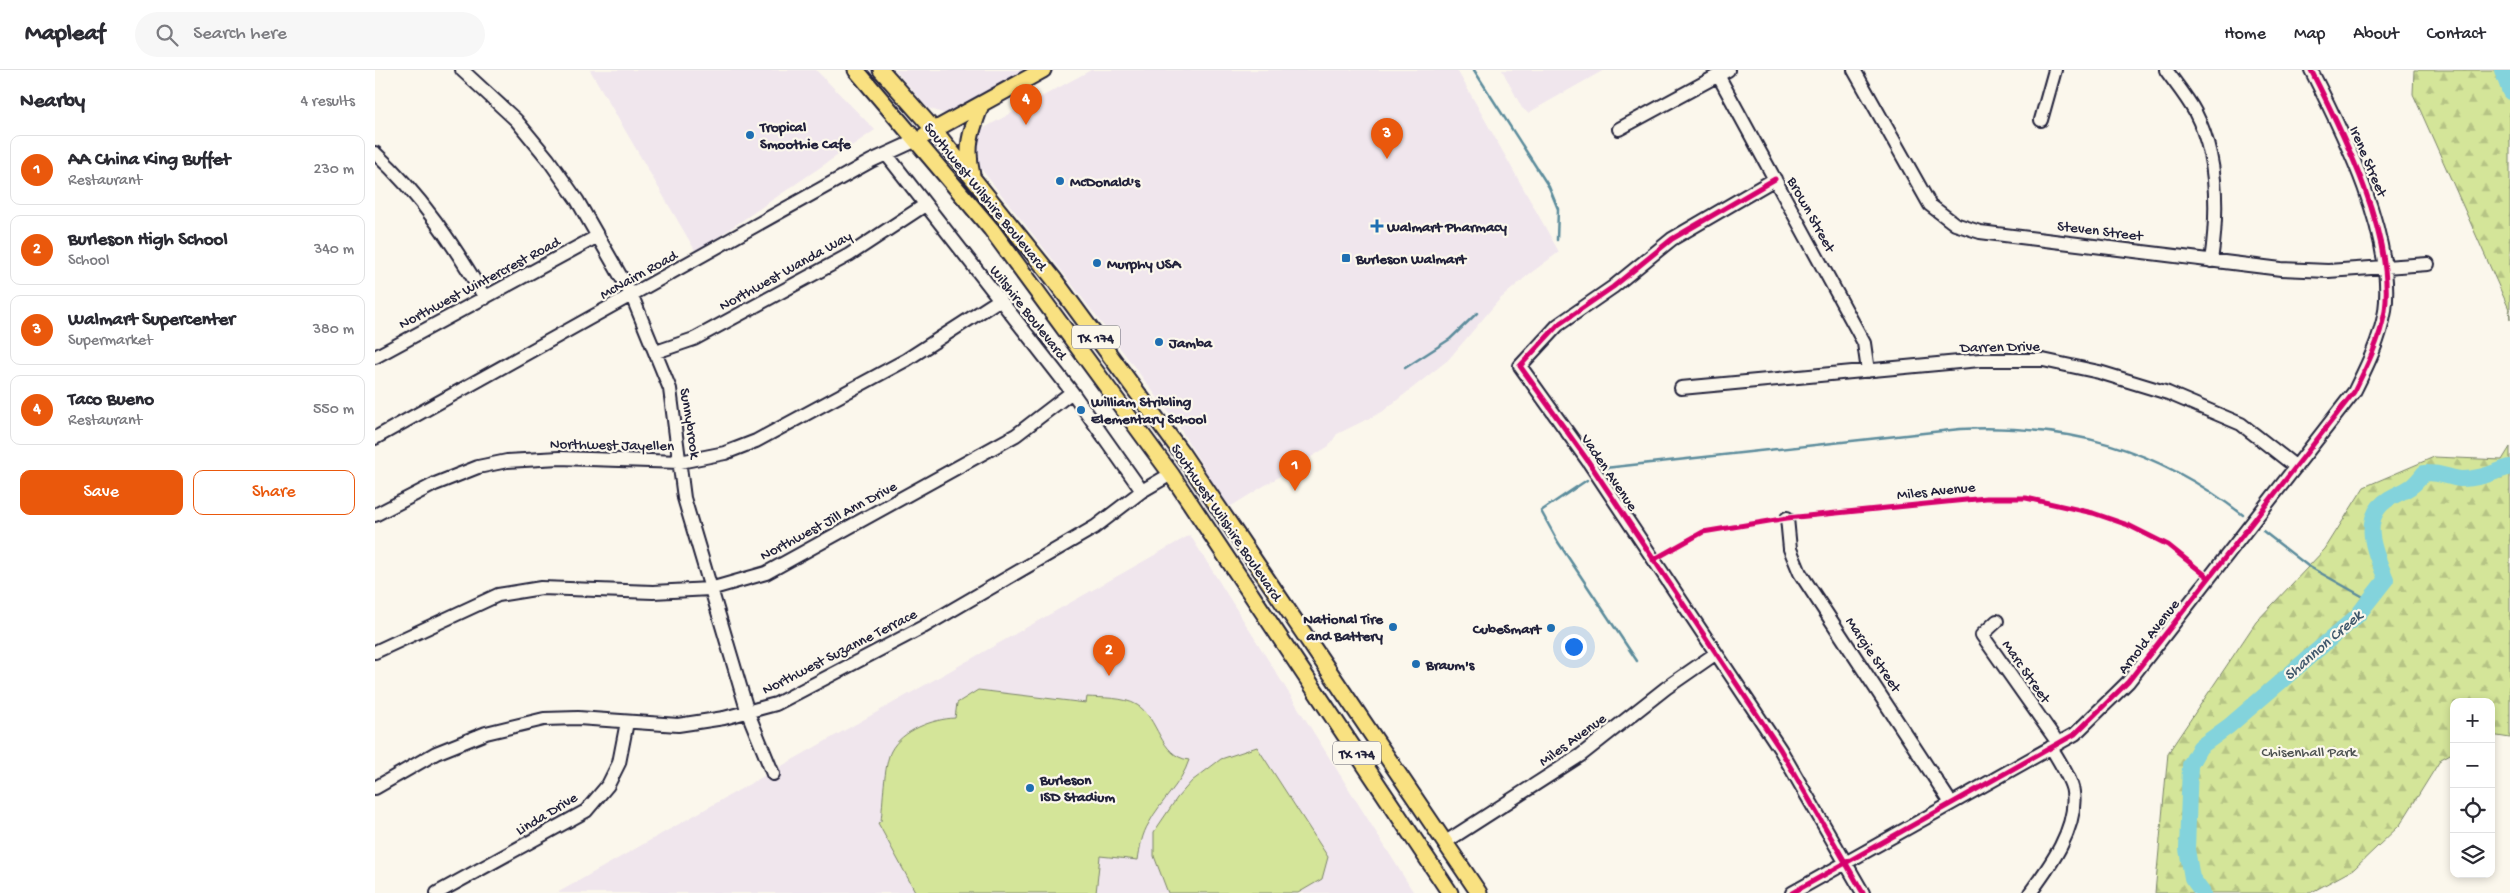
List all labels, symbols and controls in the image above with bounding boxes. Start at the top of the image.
search box [135,12,485,57]
text: Mapleaf [25,20,105,49]
icon: search [153,21,181,49]
text: Search here [193,23,287,46]
text: Home [2224,24,2266,45]
text: Map [2294,24,2325,45]
text: About [2353,24,2399,45]
text: Contact [2427,24,2485,45]
pin: 4 [1010,84,1042,125]
text: Nearby [20,90,85,115]
text: 4 results [300,93,355,112]
pin: 3 [1371,118,1403,159]
place label: Tropical Smoothie Cafe [759,119,852,154]
street label: Southwest Wilshire Boulevard [919,119,1051,276]
street label: Irene Street [2344,124,2391,202]
marker: Tropical Smoothie Cafe [744,129,756,141]
text: AA China King Buffet [68,149,230,172]
text: 1 [34,161,40,180]
text: 230 m [314,161,354,180]
text: Restaurant [68,172,142,191]
street label: Brown Street [1782,173,1839,257]
place label: McDonald's [1070,174,1141,192]
marker: McDonald's [1054,175,1066,187]
street label: Steven Street [2056,218,2145,246]
place label: Walmart Pharmacy [1386,219,1507,237]
marker: Walmart Pharmacy [1371,220,1383,232]
street label: Northwest Wanda Way [716,227,856,316]
text: Burleson High School [68,229,228,252]
street label: Northwest Wintercrest Road [396,233,565,334]
text: 2 [33,241,41,260]
text: 340 m [314,241,354,260]
street label: McNairn Road [597,247,682,304]
place label: Burleson Walmart [1355,251,1468,269]
text: School [68,252,110,271]
marker: Burleson Walmart [1340,252,1352,264]
place label: Murphy USA [1107,256,1182,274]
marker: Murphy USA [1091,257,1103,269]
street label: Wilshire Boulevard [985,262,1071,365]
text: Walmart Supercenter [68,309,235,332]
text: 3 [33,321,41,340]
text: 380 m [313,321,354,340]
road number: TX 174 [1072,326,1120,348]
text: Supermarket [68,332,153,351]
place label: Jamba [1168,335,1213,353]
marker: Jamba [1153,336,1165,348]
street label: Darren Drive [1959,338,2040,358]
street label: Sunnybrook [675,387,704,461]
text: Taco Bueno [68,389,154,412]
place label: William Stribling Elementary School [1090,394,1207,429]
text: 4 [33,401,41,420]
text: 550 m [313,401,354,420]
marker: William Stribling Elementary School [1075,404,1087,416]
text: Restaurant [68,412,142,431]
street label: Vaden Avenue [1575,430,1641,515]
street label: Northwest Jayellen [550,436,674,456]
street label: Southwest Wilshire Boulevard [1166,441,1285,606]
pin: 1 [1279,450,1311,491]
button: Save [20,470,183,515]
button: Share [193,470,355,515]
street label: Northwest Jill Ann Drive [757,478,901,565]
street label: Miles Avenue [1896,479,1977,505]
street label: Arnold Avenue [2115,596,2184,678]
street label: Northwest Suzanne Terrace [759,606,921,700]
water label: Shannon Creek [2281,606,2369,686]
place label: National Tire and Battery [1303,611,1384,646]
street label: Margie Street [1841,614,1905,698]
marker: National Tire and Battery [1387,621,1399,633]
place label: CubeSmart [1472,621,1543,639]
marker: CubeSmart [1545,622,1557,634]
your location [1561,634,1587,660]
pin: 2 [1093,635,1125,676]
street label: Marc Street [1997,637,2055,709]
place label: Braum's [1425,657,1476,675]
marker: Braum's [1410,658,1422,670]
map controls [2450,698,2495,878]
button: + [2450,698,2495,743]
street label: Miles Avenue [1536,710,1611,771]
road number: TX 174 [1333,741,1381,764]
button: − [2450,743,2495,788]
park label: Chisenhall Park [2262,744,2358,762]
place label: Burleson ISD Stadium [1039,772,1115,807]
marker: Burleson ISD Stadium [1024,782,1036,794]
button: locate [2450,788,2495,833]
street label: Linda Drive [513,789,582,840]
button: layers [2450,833,2495,878]

